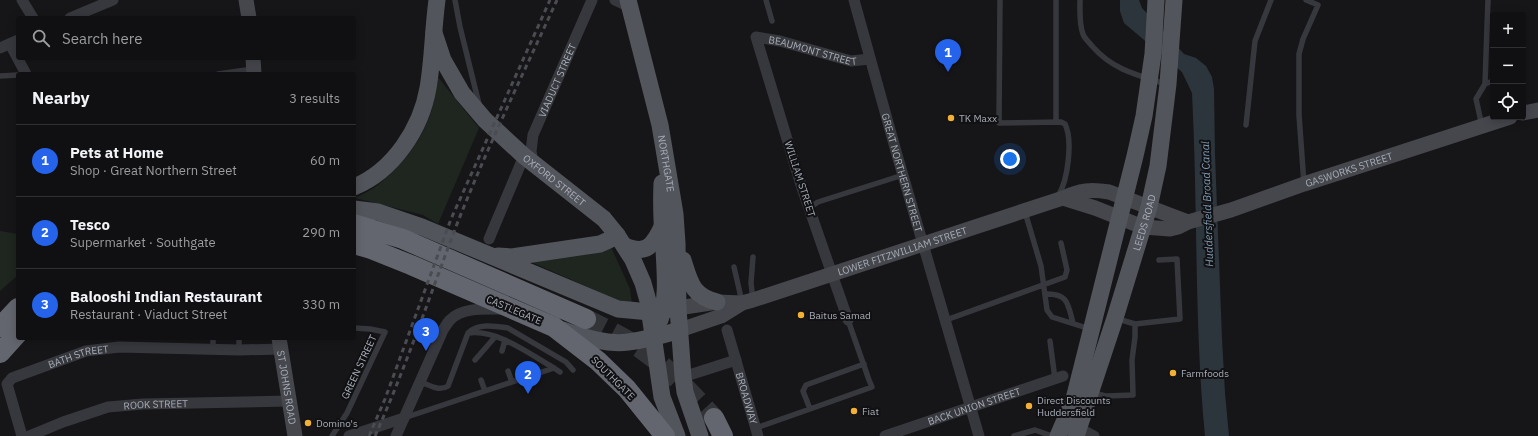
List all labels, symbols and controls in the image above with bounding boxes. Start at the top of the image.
map controls [1490,12,1526,120]
button: + [1490,12,1526,48]
search box [16,16,356,60]
icon: search [30,27,52,49]
text: Search here [62,29,142,48]
street label: BEAUMONT STREET [768,33,858,67]
pin: 1 [935,39,961,72]
street label: VIADUCT STREET [535,41,579,119]
button: − [1490,48,1526,84]
button: locate [1490,84,1526,120]
text: Nearby [32,87,90,109]
text: 3 results [289,90,340,107]
street label: GREAT NORTHERN STREET [879,111,926,234]
place label: TK Maxx [959,112,997,125]
marker: TK Maxx [946,113,956,123]
street label: NORTHGATE [655,134,678,193]
street label: WILLIAM STREET [782,139,818,219]
water label: Huddersfield Broad Canal [1198,141,1216,267]
text: Pets at Home [70,143,164,162]
your location [1000,149,1020,169]
street label: GASWORKS STREET [1303,149,1395,190]
street label: OXFORD STREET [521,151,589,209]
text: 1 [41,152,49,169]
text: 60 m [310,152,340,169]
text: Shop · Great Northern Street [70,162,237,179]
street label: LEEDS ROAD [1129,193,1158,252]
text: Tesco [70,215,110,234]
street label: LOWER FITZWILLIAM STREET [836,223,969,278]
text: 2 [41,224,49,241]
text: 290 m [302,224,340,241]
text: Supermarket · Southgate [70,234,216,251]
text: Balooshi Indian Restaurant [70,287,262,306]
street label: CASTLEGATE [484,292,544,328]
text: 3 [41,296,49,313]
text: 330 m [302,296,340,313]
text: Restaurant · Viaduct Street [70,306,227,323]
place label: Baitus Samad [809,309,871,322]
marker: Baitus Samad [796,310,806,320]
pin: 3 [413,318,439,351]
street label: GREEN STREET [338,332,380,401]
street label: BATH STREET [46,342,109,371]
street label: ST JOHNS ROAD [275,349,300,426]
street label: SOUTHGATE [588,353,638,403]
pin: 2 [515,361,541,394]
place label: Farmfoods [1181,367,1229,380]
marker: Farmfoods [1168,368,1178,378]
street label: BROADWAY [733,371,761,426]
street label: BACK UNION STREET [926,384,1023,428]
place label: Direct Discounts Huddersfield [1037,394,1111,419]
street label: ROOK STREET [123,397,188,412]
marker: Direct Discounts Huddersfield [1024,401,1034,411]
place label: Fiat [862,405,879,418]
marker: Fiat [849,406,859,416]
place label: Domino's [316,417,358,430]
marker: Domino's [303,418,313,428]

